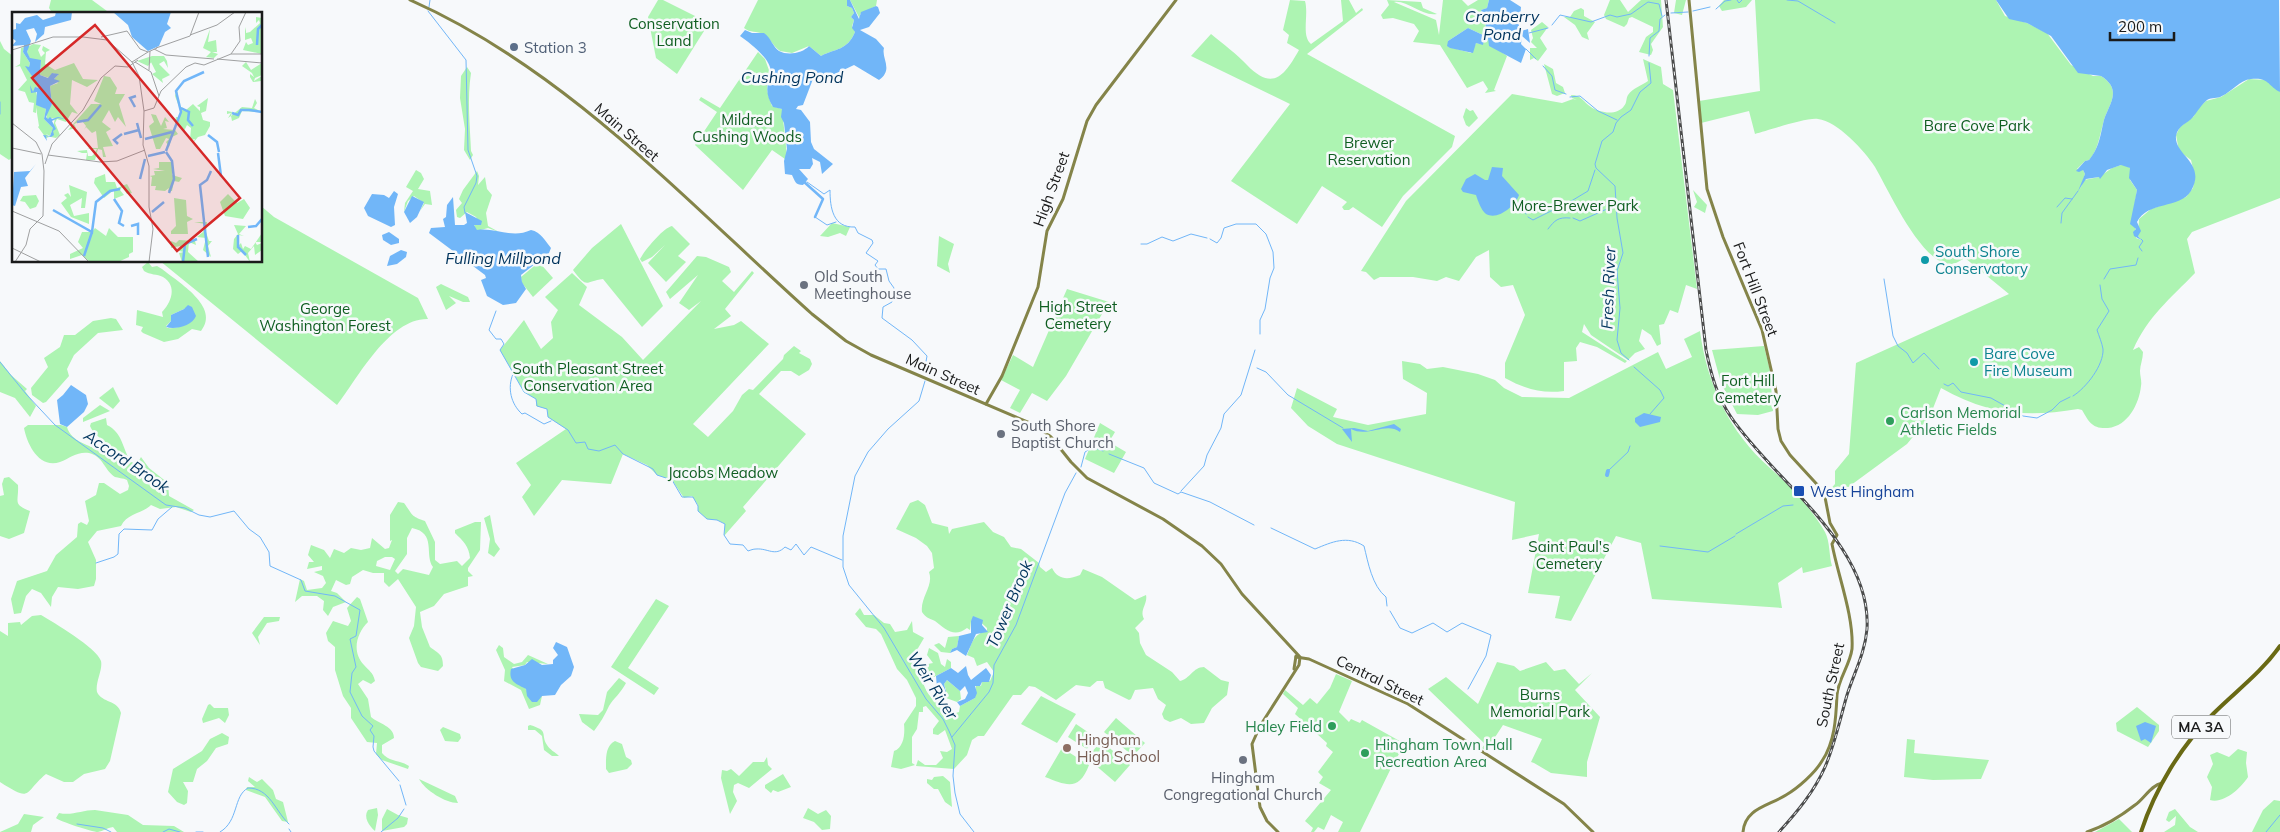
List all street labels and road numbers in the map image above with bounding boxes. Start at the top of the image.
street label: Main Street [591,99,663,165]
street label: High Street [1029,149,1073,229]
street label: Fort Hill Street [1729,239,1783,339]
street label: Main Street [903,349,983,399]
street label: South Street [1812,641,1848,729]
street label: Central Street [1333,651,1427,709]
road number: MA 3A [2172,716,2230,739]

